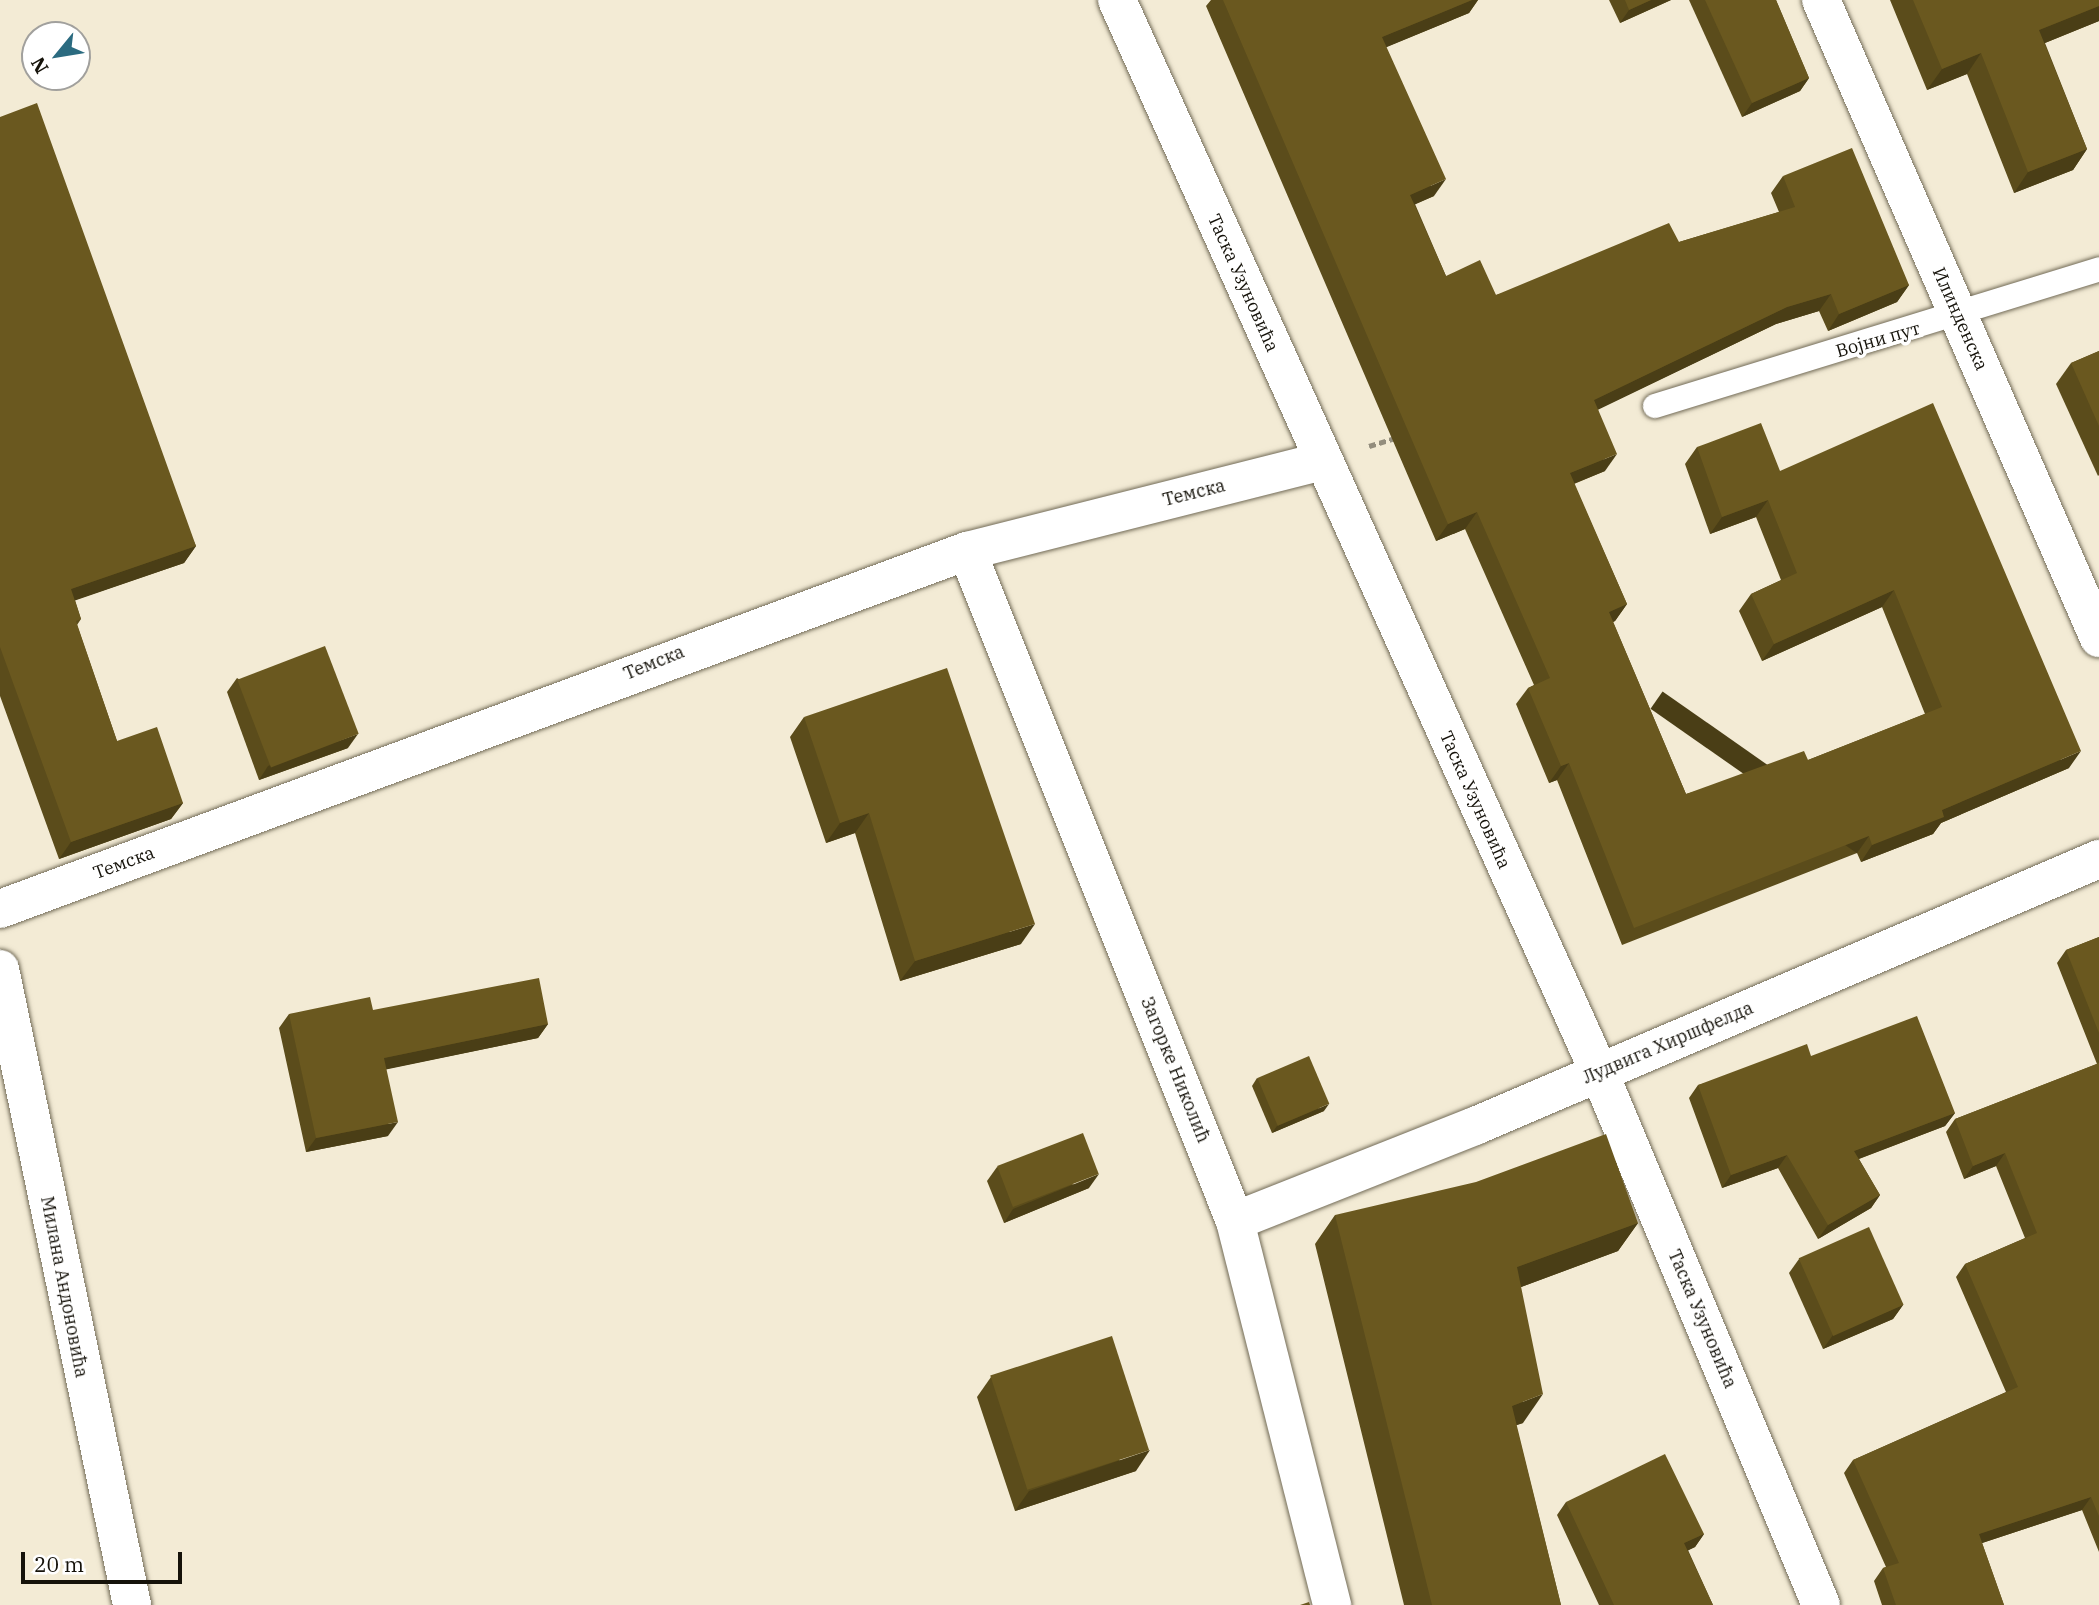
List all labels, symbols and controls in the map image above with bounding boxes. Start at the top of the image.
north arrow [21,21,91,91]
text: N [25,53,54,78]
street label: Таска Узуновића [1203,211,1283,355]
street label: Илинденска [1928,264,1992,374]
street label: Војни пут [1833,318,1923,362]
street label: Темска [1161,475,1227,511]
street label: Темска [620,641,688,685]
street label: Таска Узуновића [1435,728,1515,872]
street label: Темска [90,842,158,884]
street label: Загорке Николић [1136,994,1214,1146]
street label: Лудвига Хиршфелда [1580,997,1756,1089]
street label: Милана Андоновића [36,1194,92,1380]
street label: Таска Узуновића [1663,1246,1741,1392]
scale bar [24,1538,186,1582]
text: 20 m [34,1550,84,1578]

